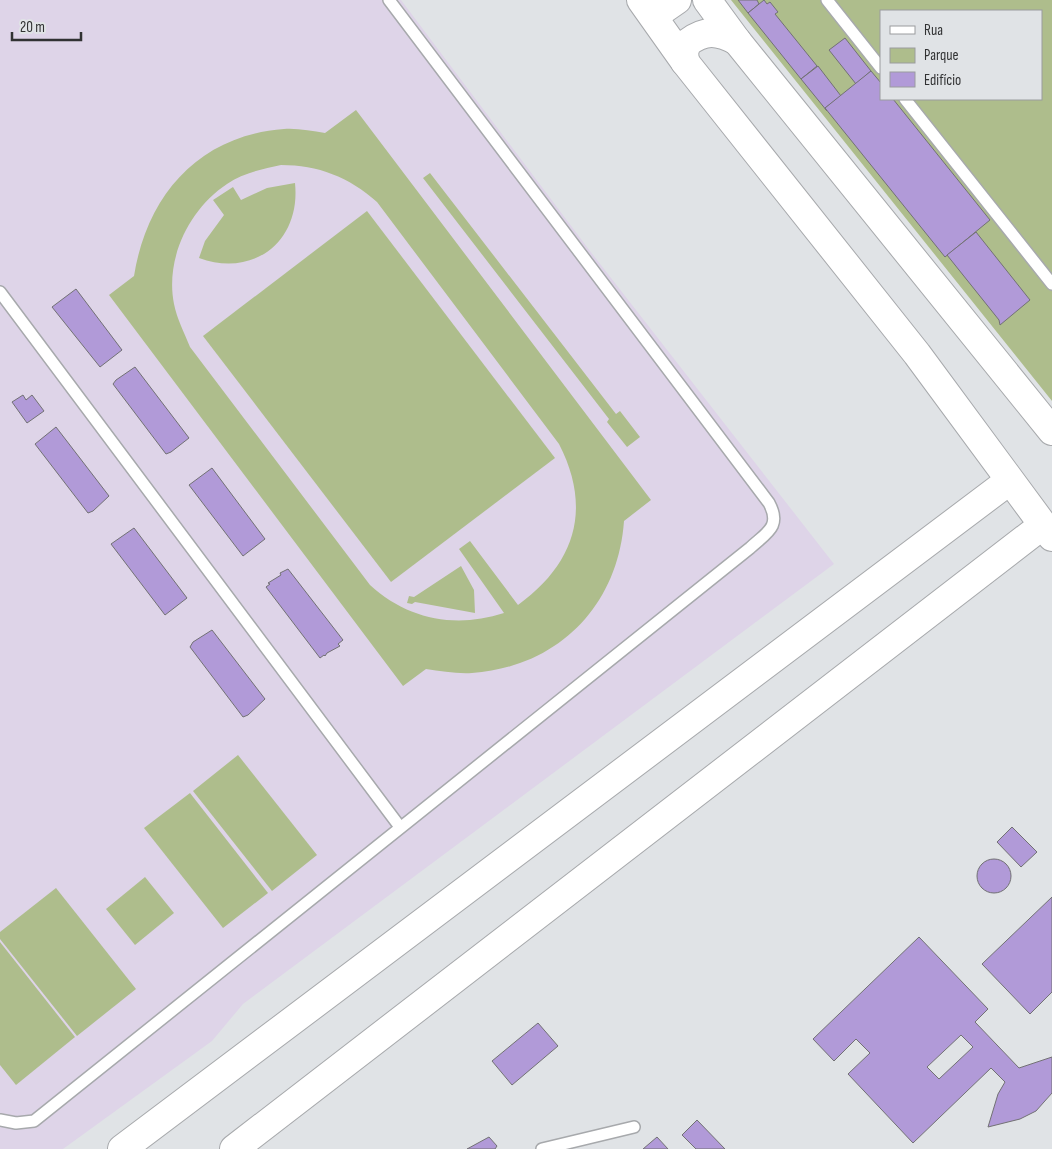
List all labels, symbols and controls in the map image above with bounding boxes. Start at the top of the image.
scale bar [12,10,81,42]
legend [880,10,1042,100]
text: 20 m [20,18,45,37]
text: Rua [924,21,943,40]
text: Parque [924,46,959,65]
text: Edifício [924,71,961,90]

